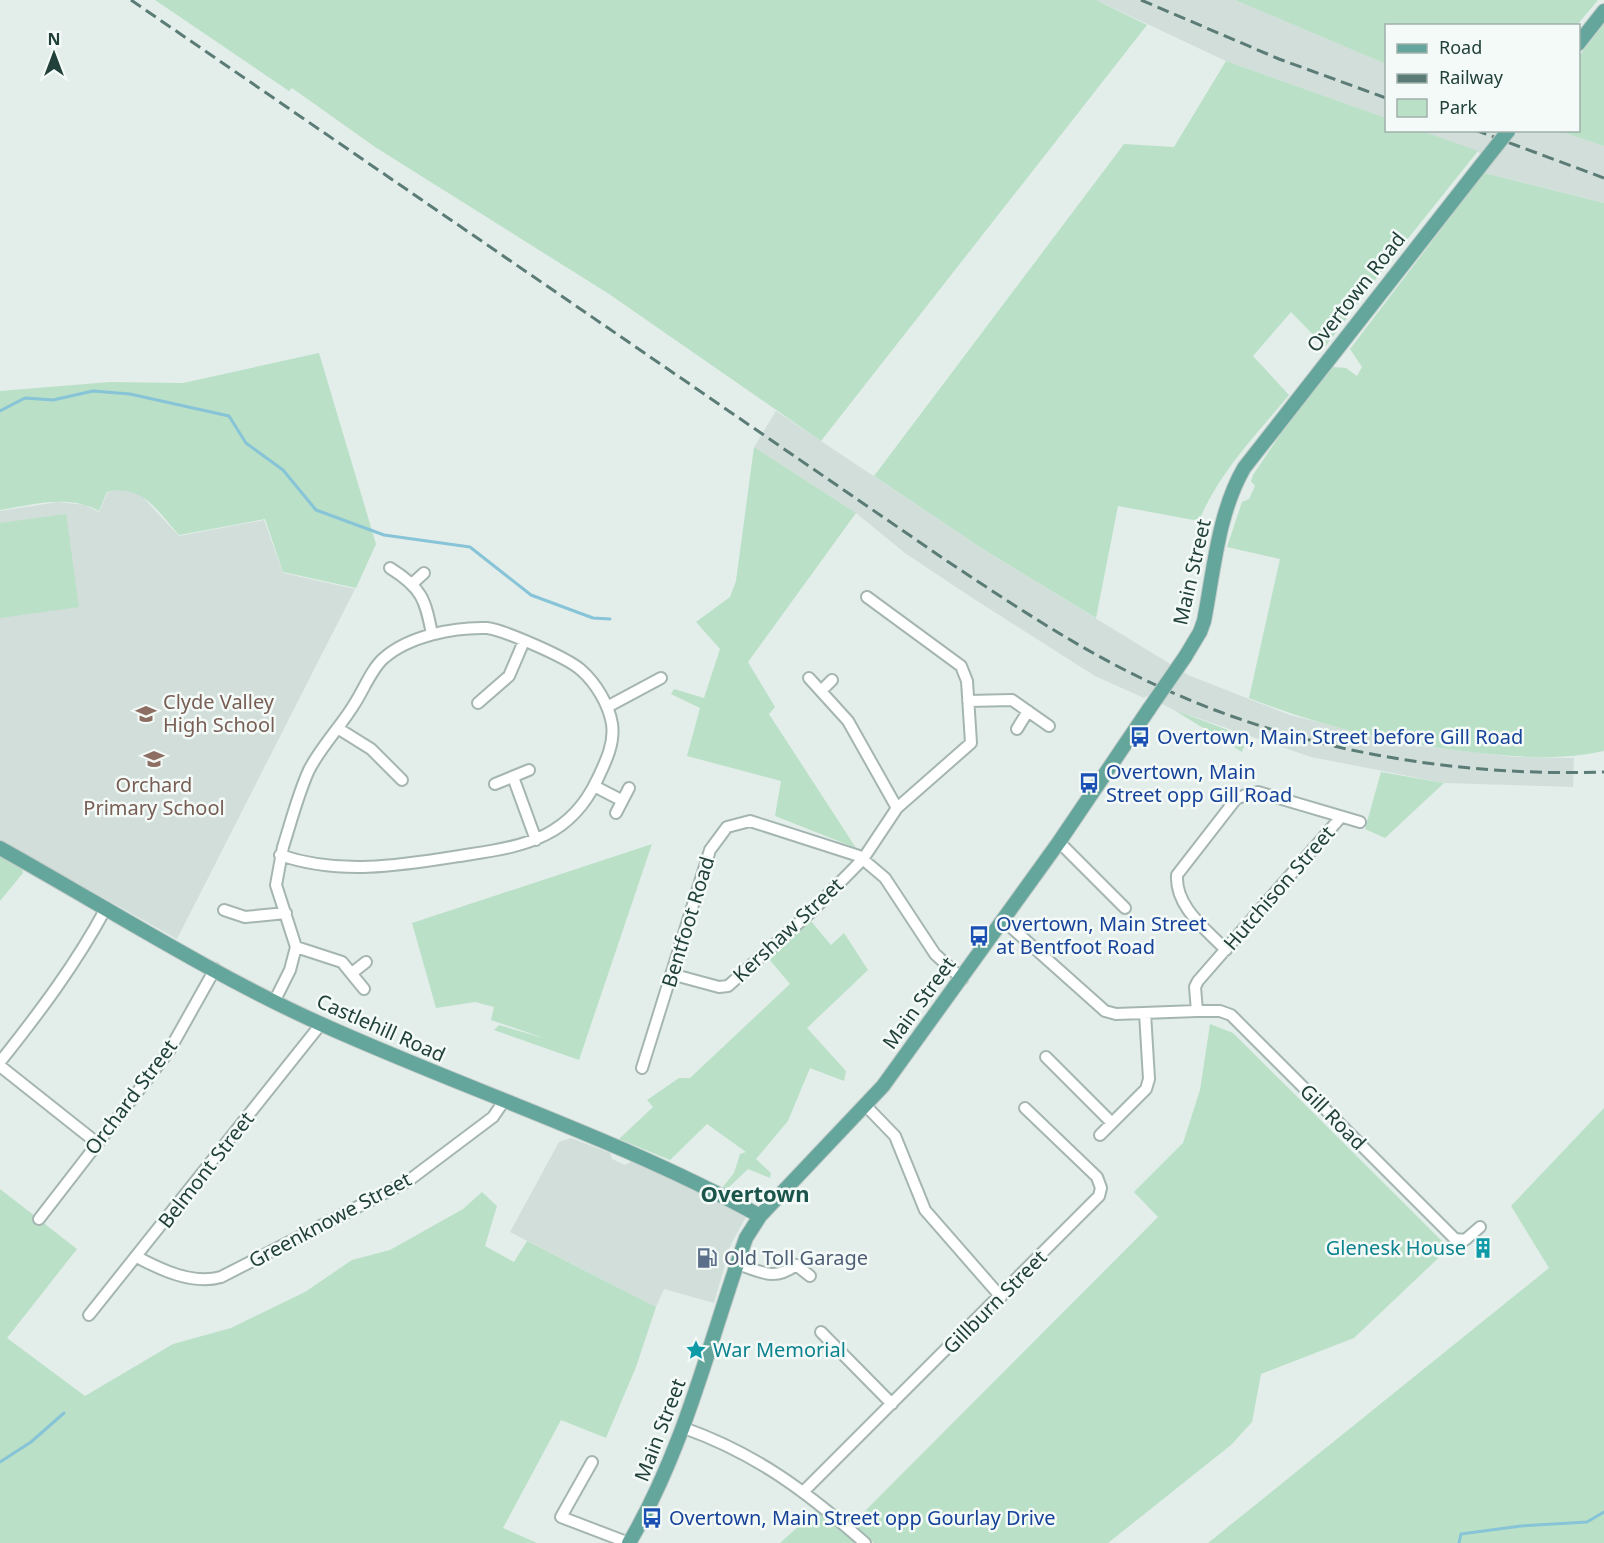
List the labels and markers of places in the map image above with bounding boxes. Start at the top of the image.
place label: Clyde Valley High School [163,688,275,738]
school or university icon: Clyde Valley High School [134,702,158,726]
place label: Overtown, Main Street before Gill Road [1157,723,1523,750]
bus stop icon: Overtown, Main Street before Gill Road [1128,725,1152,749]
school or university icon: Orchard Primary School [142,747,166,771]
place label: Overtown, Main Street opp Gill Road [1106,758,1292,808]
place label: Orchard Primary School [83,771,225,821]
bus stop icon: Overtown, Main Street opp Gill Road [1077,771,1101,795]
place label: Overtown, Main Street at Bentfoot Road [996,910,1207,960]
bus stop icon: Overtown, Main Street at Bentfoot Road [967,924,991,948]
place label: Glenesk House [1326,1234,1466,1261]
building icon: Glenesk House [1471,1236,1495,1260]
place label: Old Toll Garage [724,1244,868,1271]
fuel station icon: Old Toll Garage [695,1246,719,1270]
place label: War Memorial [713,1336,846,1363]
place icon: War Memorial [684,1338,708,1362]
place label: Overtown, Main Street opp Gourlay Drive [669,1504,1055,1531]
bus stop icon: Overtown, Main Street opp Gourlay Drive [640,1506,664,1530]

